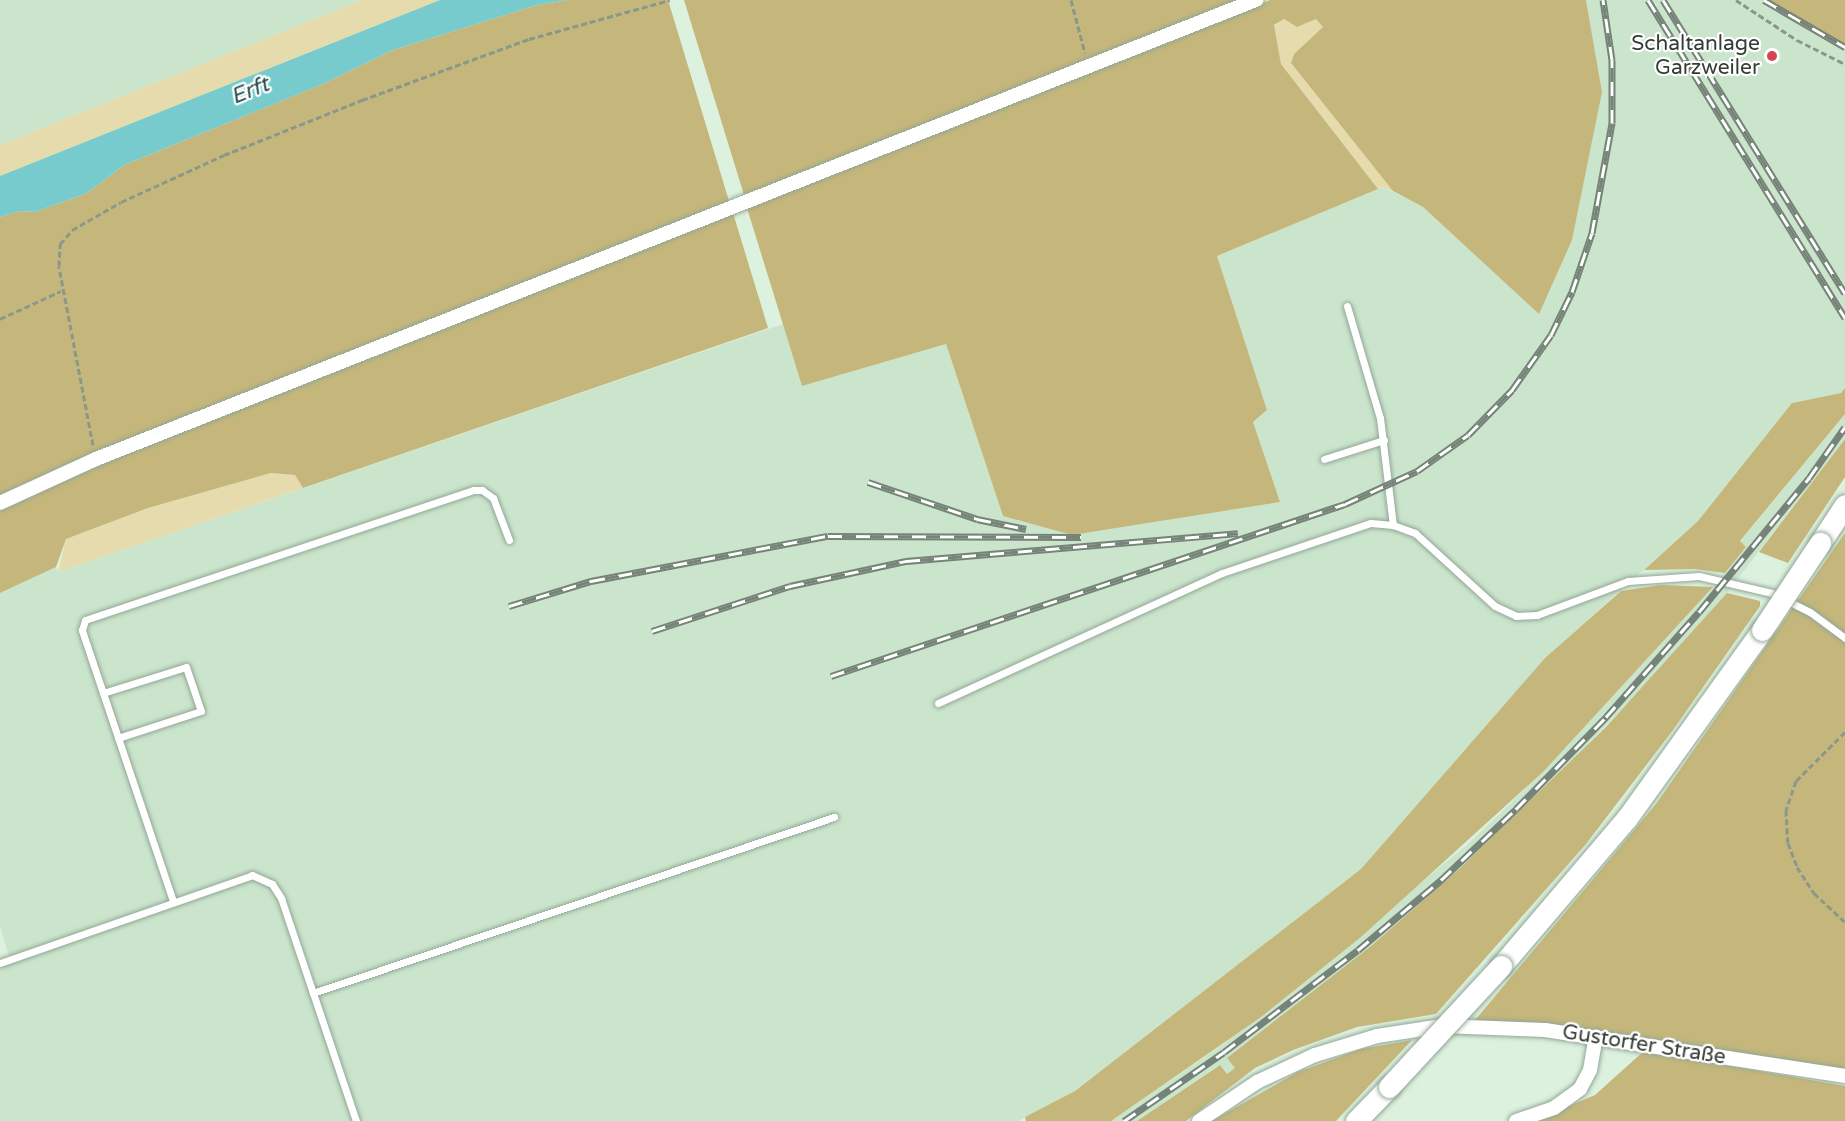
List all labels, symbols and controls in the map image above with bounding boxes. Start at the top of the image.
place label: Schaltanlage Garzweiler [1631,31,1760,81]
marker: Schaltanlage Garzweiler [1765,49,1779,63]
water label: Erft [227,71,273,111]
street label: Gustorfer Straße [1560,1020,1728,1070]

